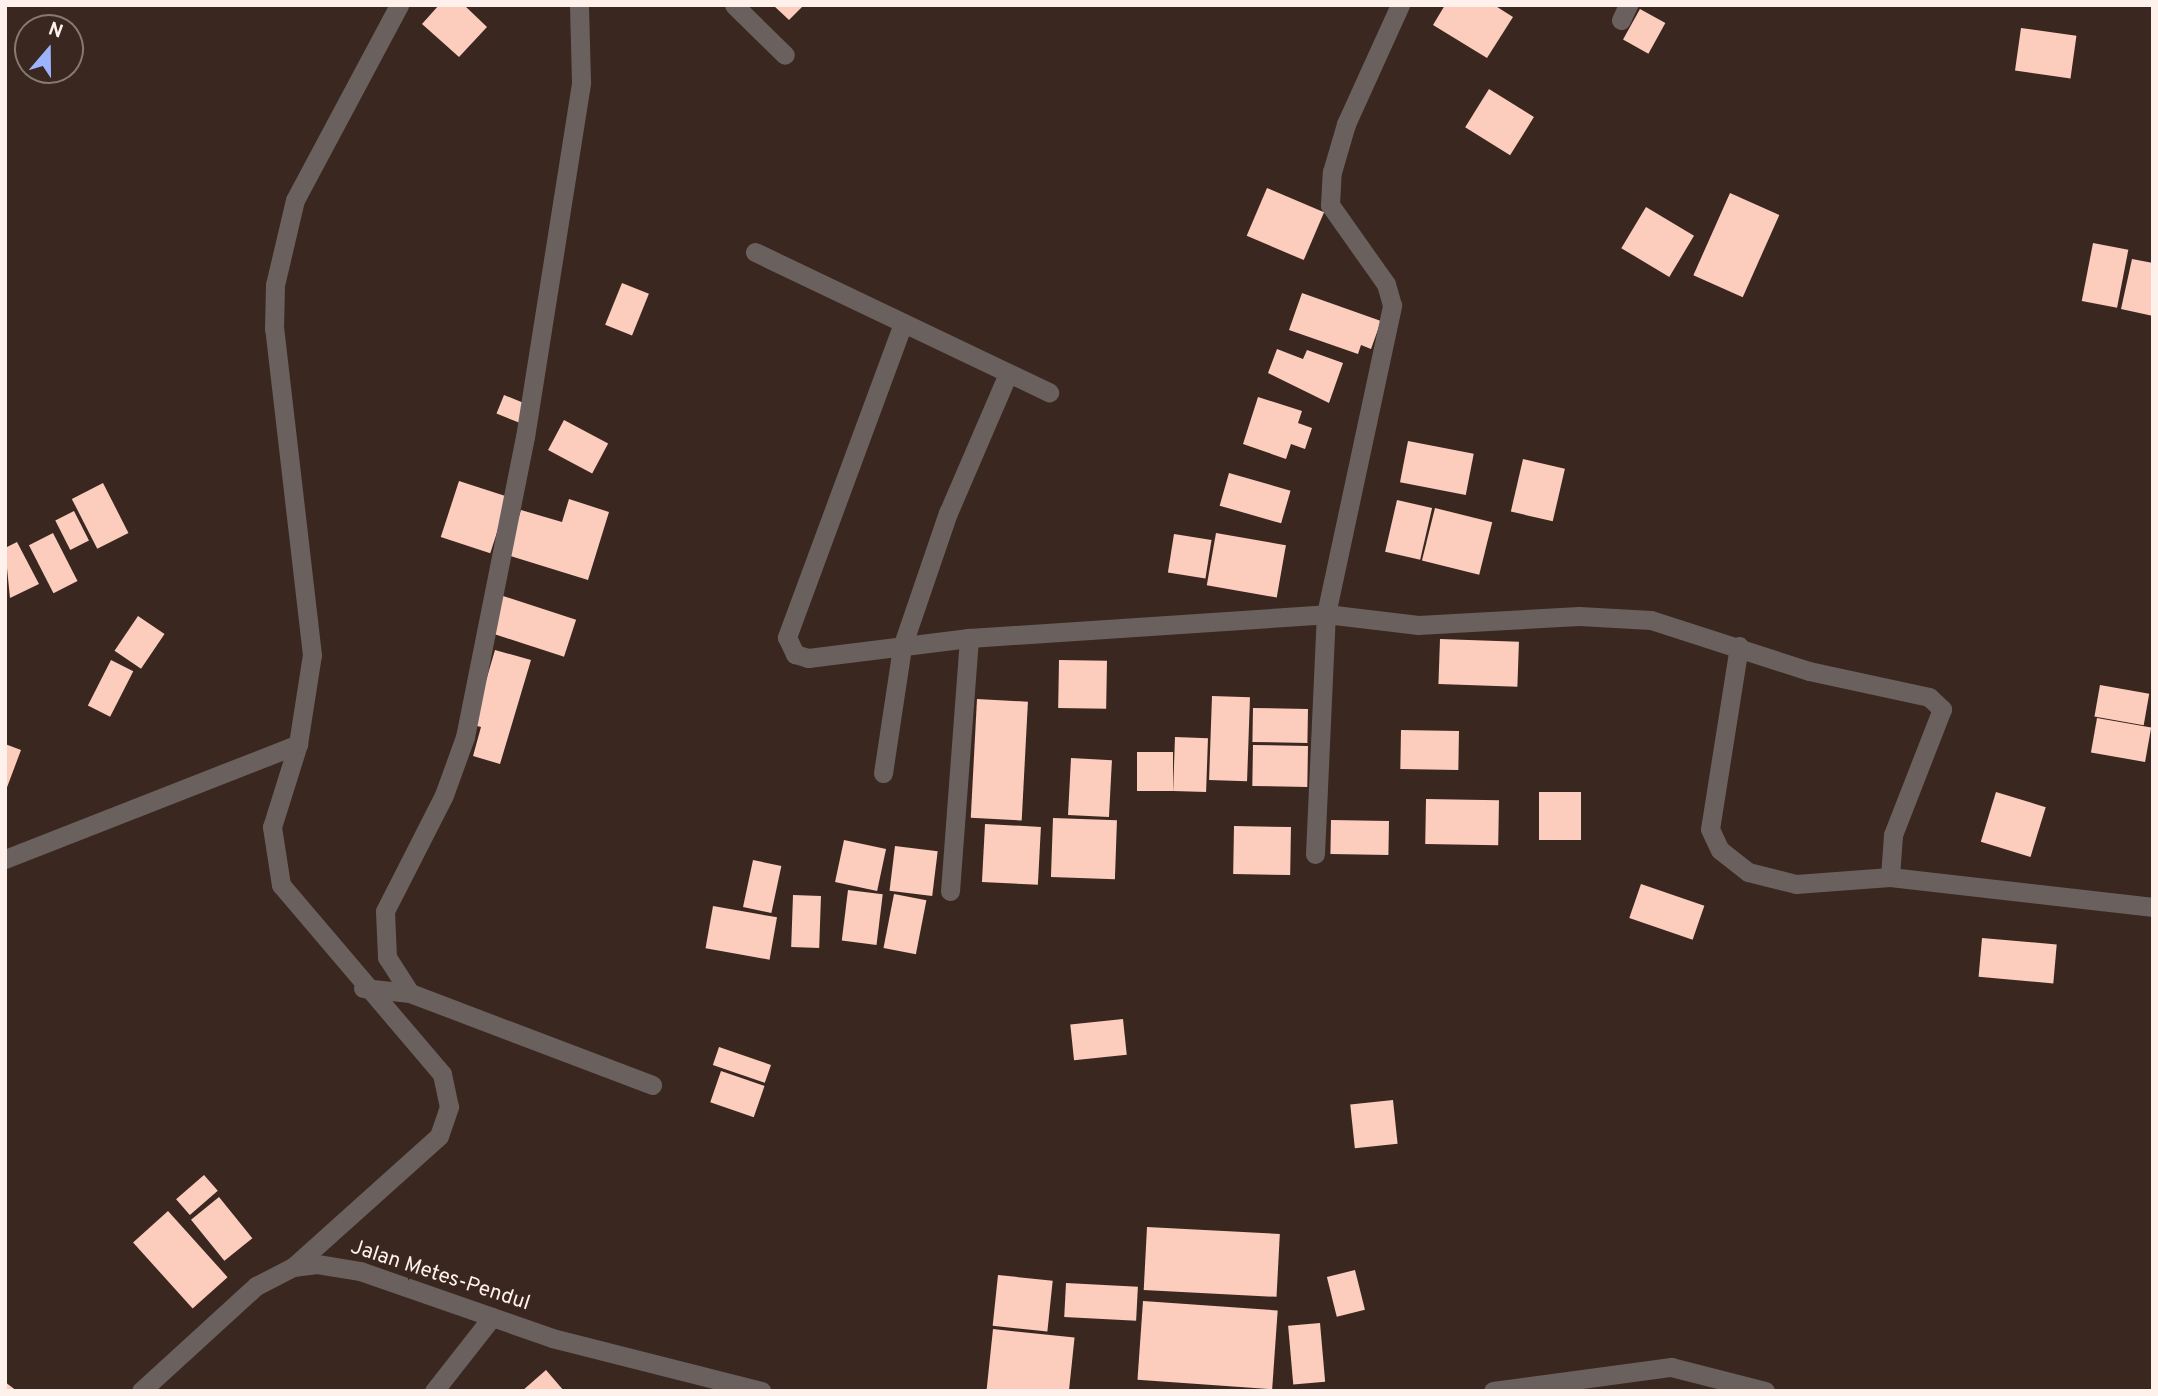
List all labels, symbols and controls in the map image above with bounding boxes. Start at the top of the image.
north arrow [14,14,84,84]
text: N [45,18,66,45]
street label: Jalan Metes-Pendul [347,1235,533,1317]

